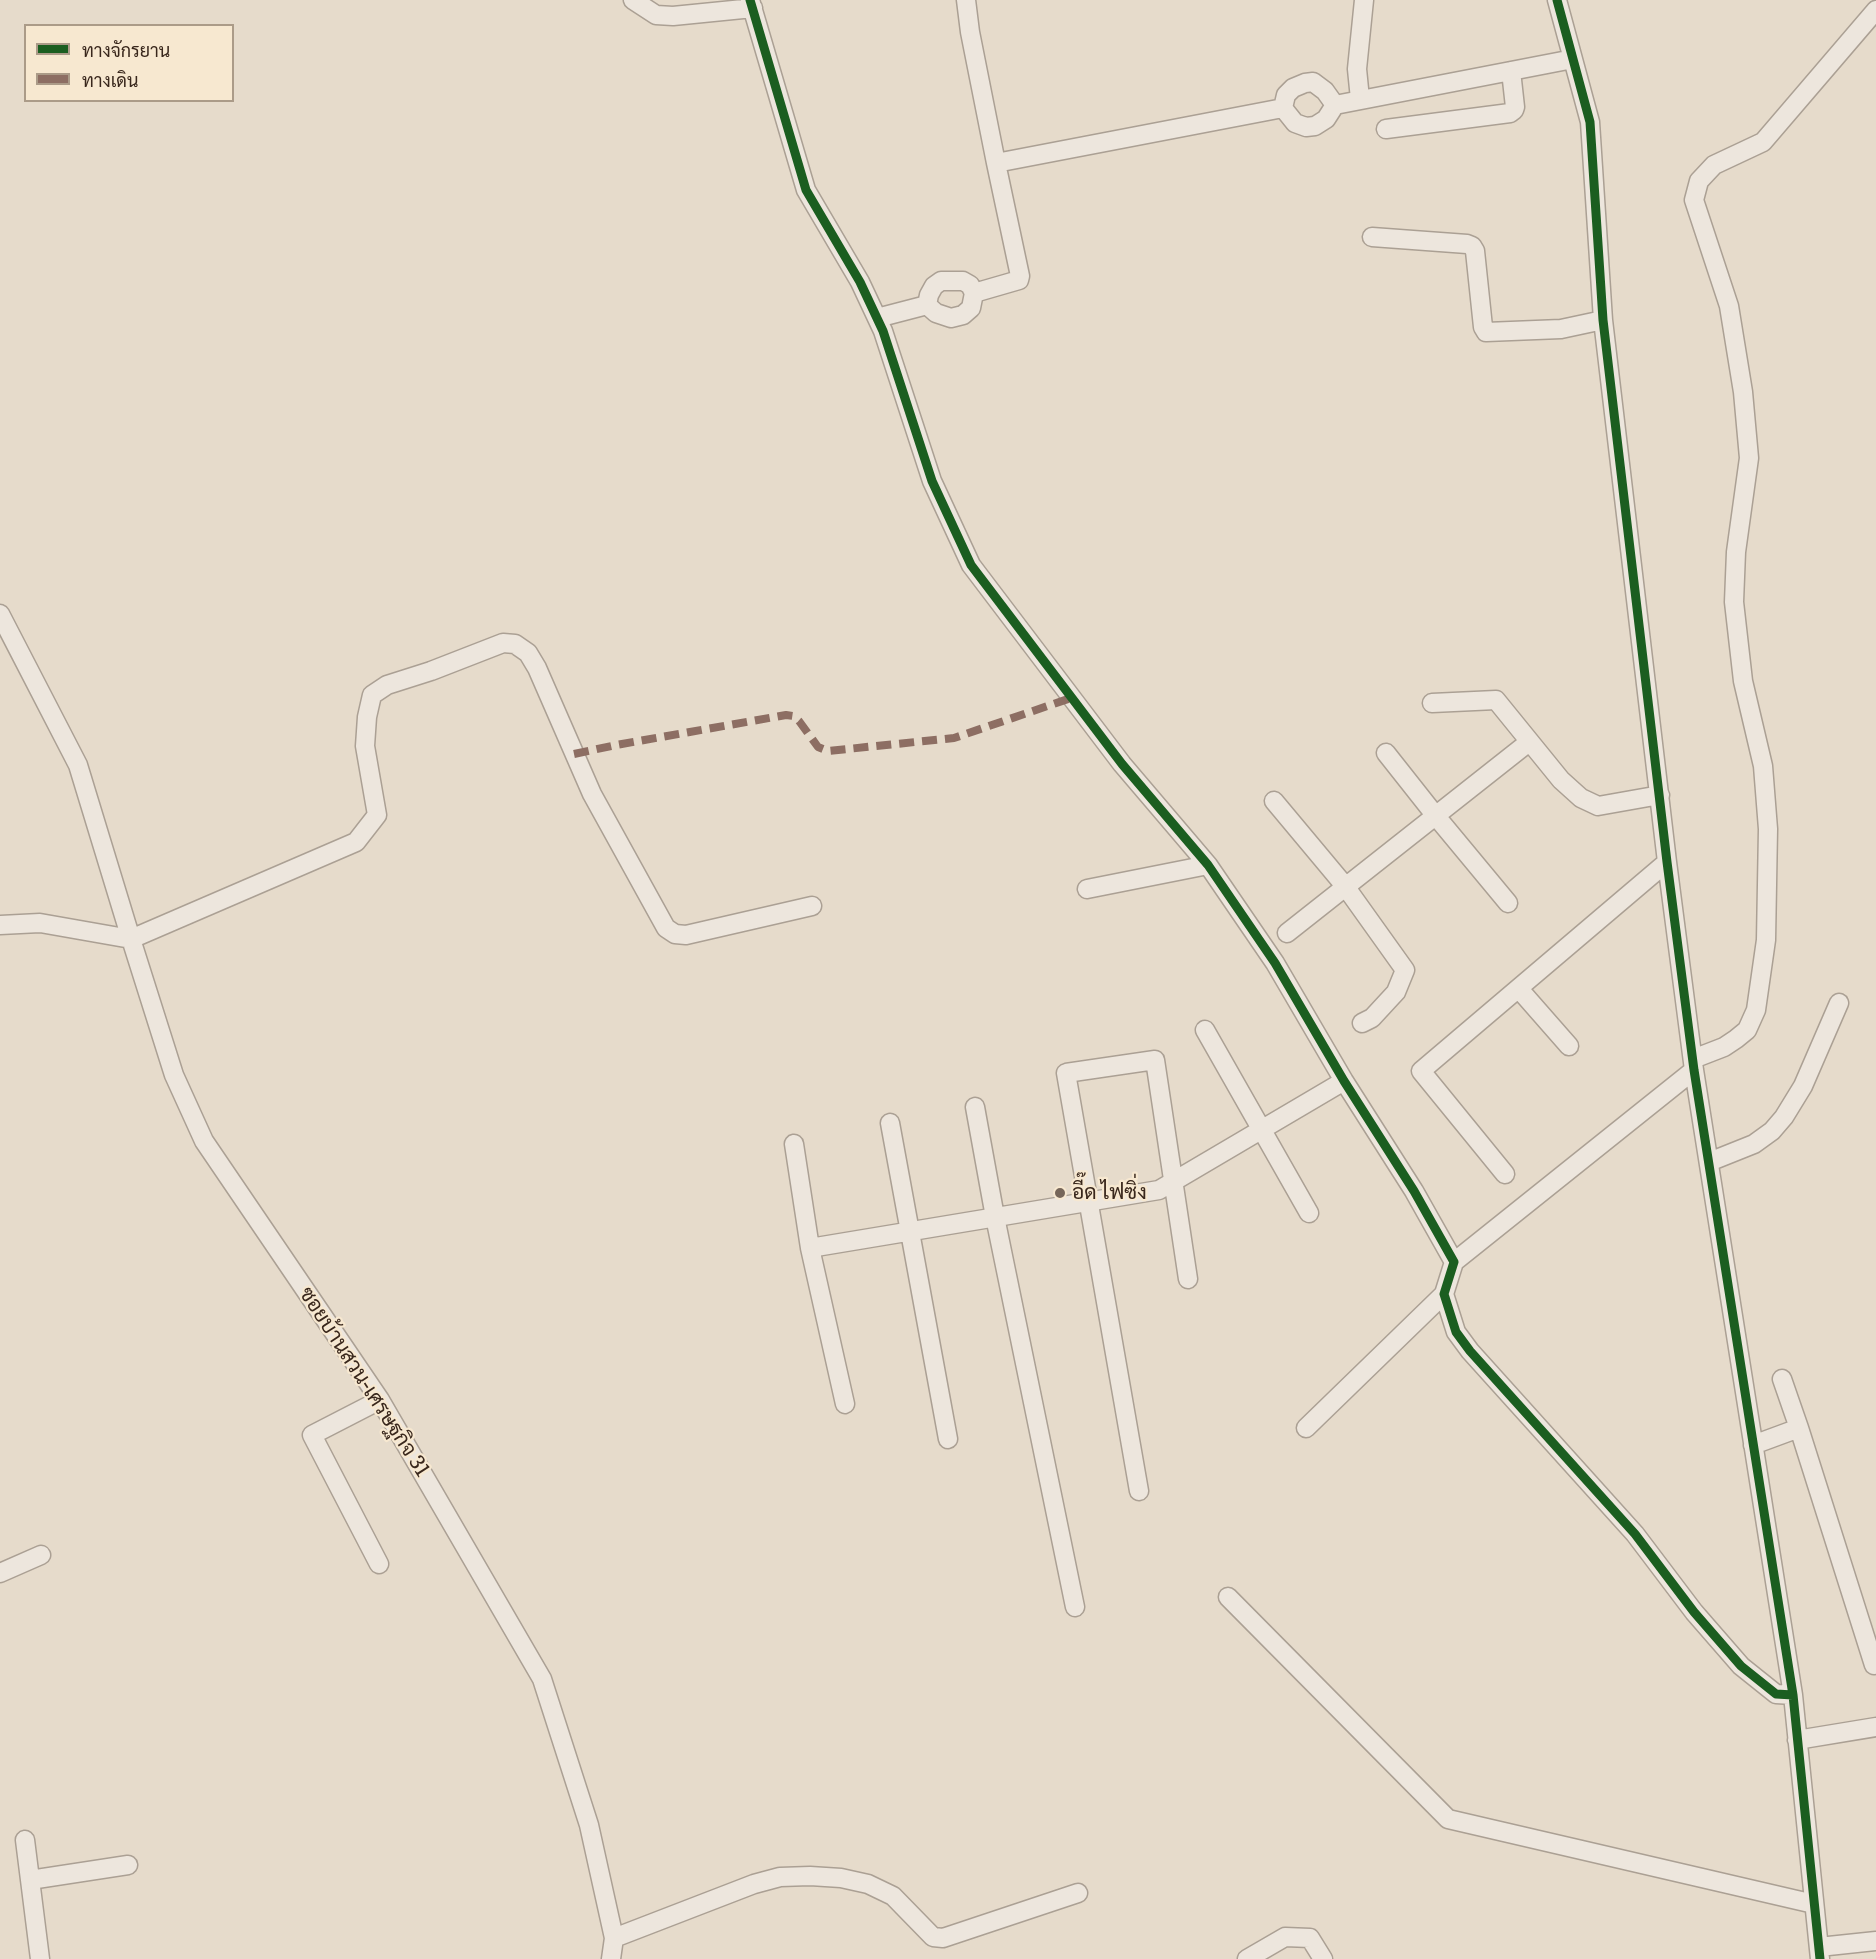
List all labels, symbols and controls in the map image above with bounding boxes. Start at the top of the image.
legend [24,24,234,102]
text: ทางจักรยาน [82,36,170,63]
text: ทางเดิน [82,66,138,93]
place label: อี๊ด ไฟซิ่ง [1072,1180,1147,1206]
marker: อี๊ด ไฟซิ่ง [1053,1186,1067,1200]
street label: ซอยบ้านสวน-เศรษฐกิจ 31 [293,1283,435,1481]

